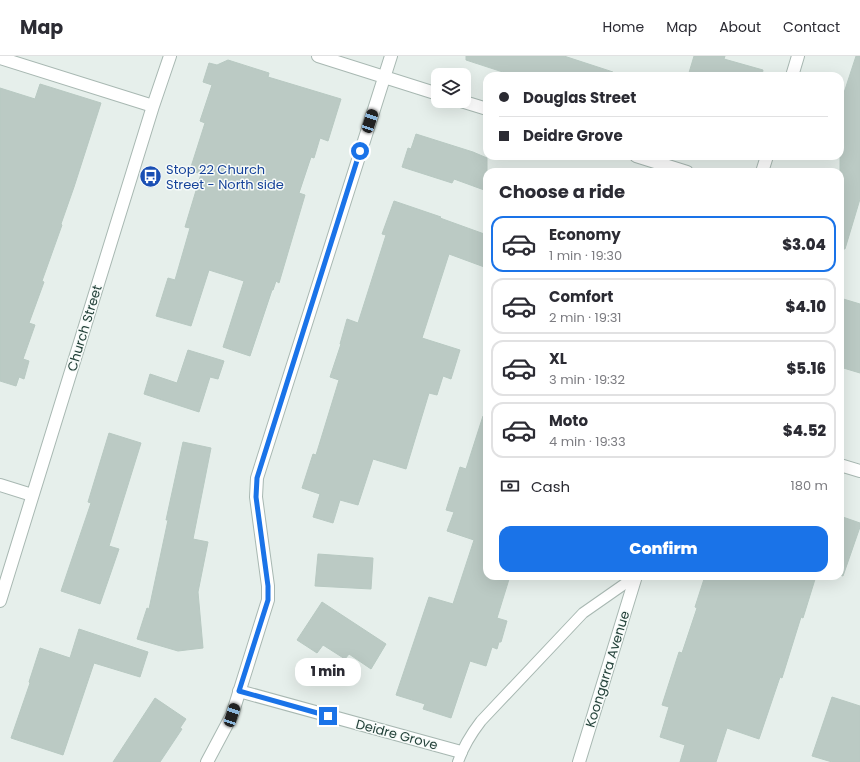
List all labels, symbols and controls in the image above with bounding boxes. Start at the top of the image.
text: Map [20,14,63,41]
text: Home [602,17,644,37]
text: Map [666,17,697,37]
text: About [719,17,761,37]
text: Contact [783,17,840,37]
map controls [431,68,471,108]
button: layers [431,68,471,108]
text: Douglas Street [523,87,636,108]
car [361,108,379,134]
text: Deidre Grove [523,125,623,146]
route start [351,142,369,160]
place label: Stop 22 Church Street - North side [166,160,284,194]
bus stop icon: Stop 22 Church Street - North side [138,163,164,189]
text: Choose a ride [499,179,625,204]
text: Economy [549,224,621,245]
icon: car [501,226,537,262]
text: $3.04 [782,234,826,255]
text: 1 min · 19:30 [549,246,622,265]
street label: Church Street [62,282,107,374]
text: Comfort [549,286,613,307]
icon: car [501,288,537,324]
text: $4.10 [786,296,826,317]
text: 2 min · 19:31 [549,308,622,327]
text: XL [549,348,567,369]
icon: car [501,350,537,386]
text: $5.16 [786,358,826,379]
text: 3 min · 19:32 [549,370,625,389]
text: Moto [549,410,588,431]
icon: car [501,412,537,448]
text: $4.52 [783,420,826,441]
text: 4 min · 19:33 [549,432,626,451]
icon: cash [499,475,521,497]
text: Cash [531,476,570,497]
text: 180 m [791,476,828,495]
button: Confirm [499,526,828,572]
street label: Koongarra Avenue [581,608,634,730]
callout: 1 min [295,658,361,686]
text: 1 min [311,662,345,681]
car [223,702,241,728]
route end [319,707,337,725]
street label: Deidre Grove [354,714,440,755]

